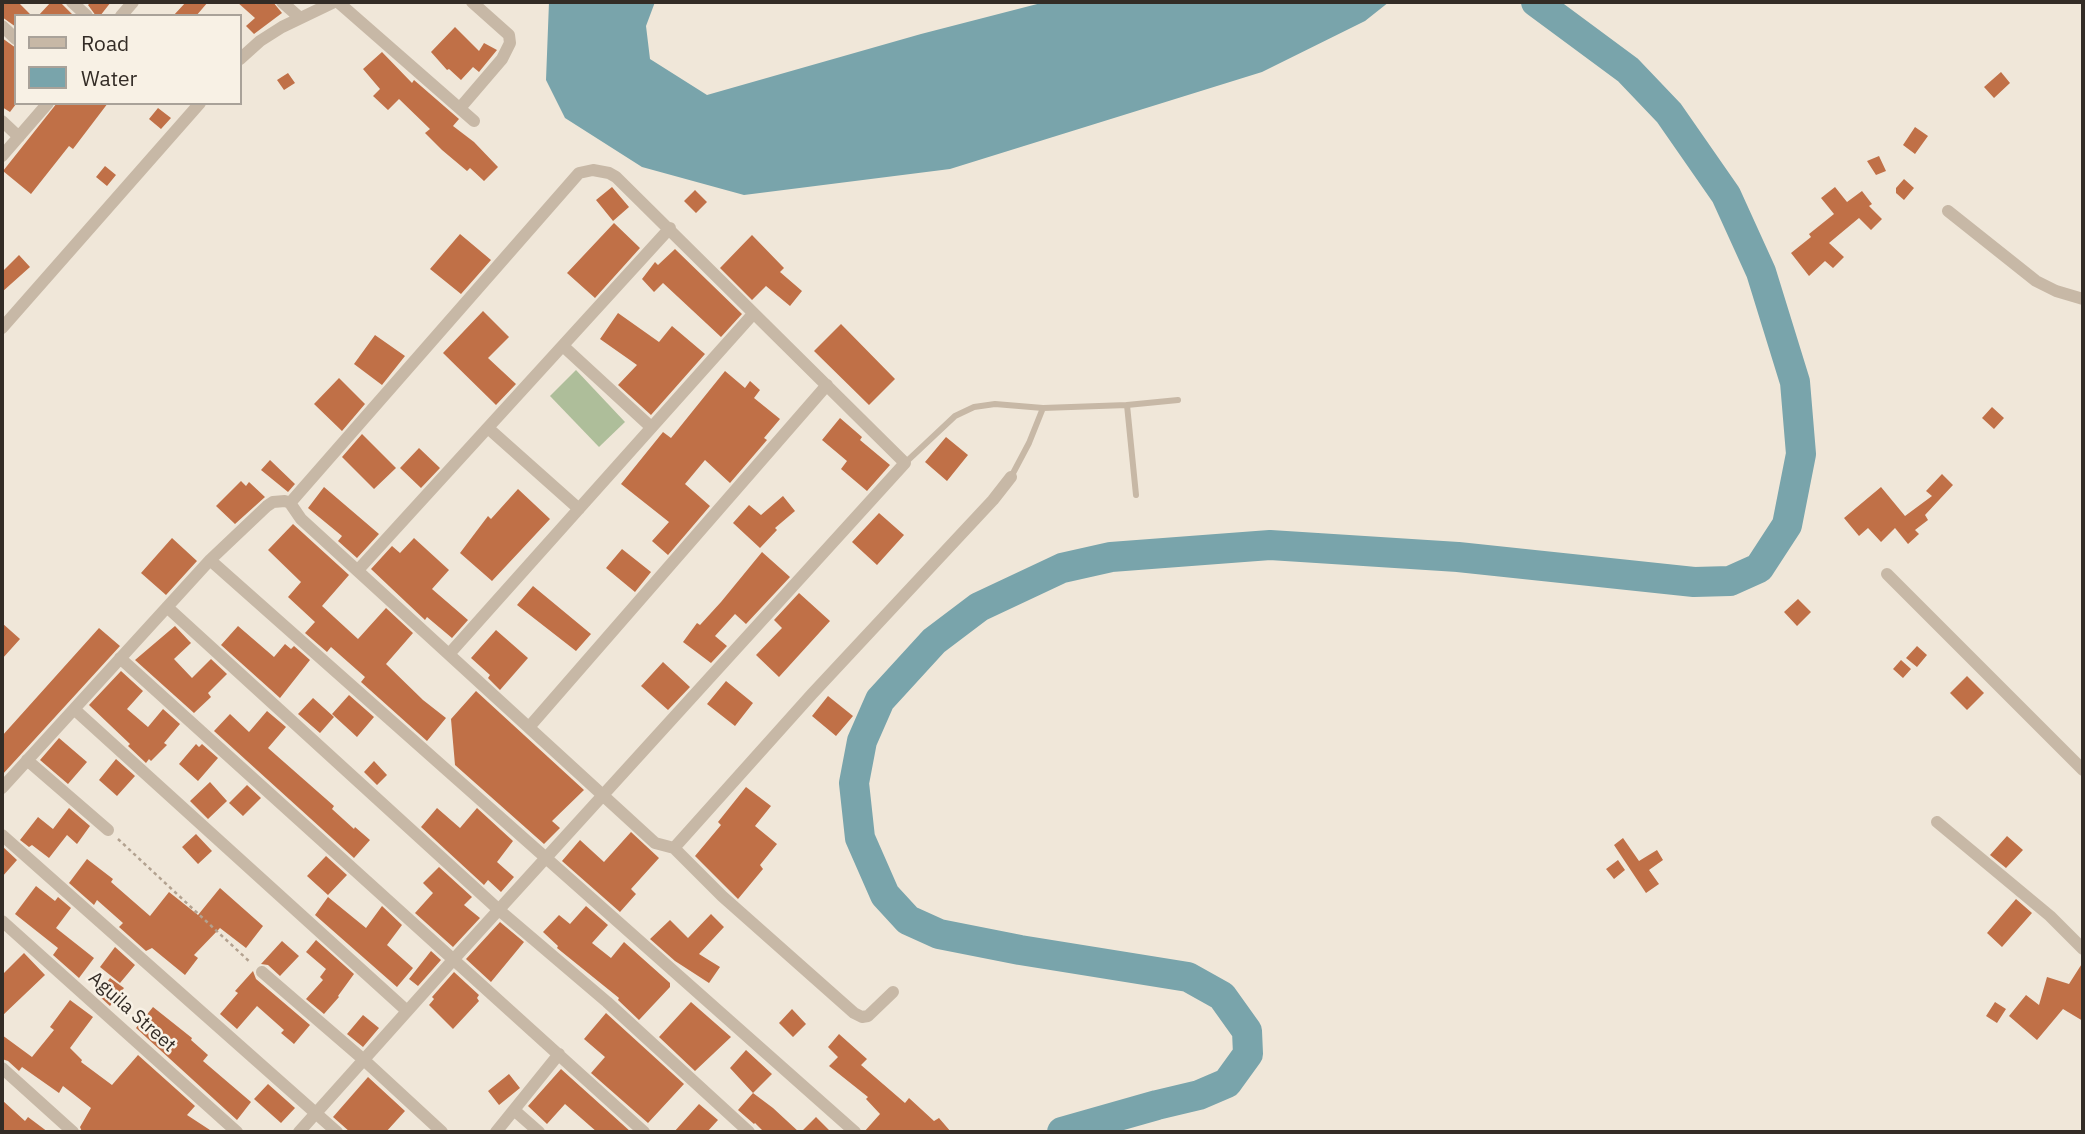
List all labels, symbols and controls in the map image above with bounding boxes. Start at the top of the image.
legend [14,14,242,105]
text: Road [81,29,129,57]
text: Water [81,64,137,92]
street label: Aguila Street [84,967,180,1057]

